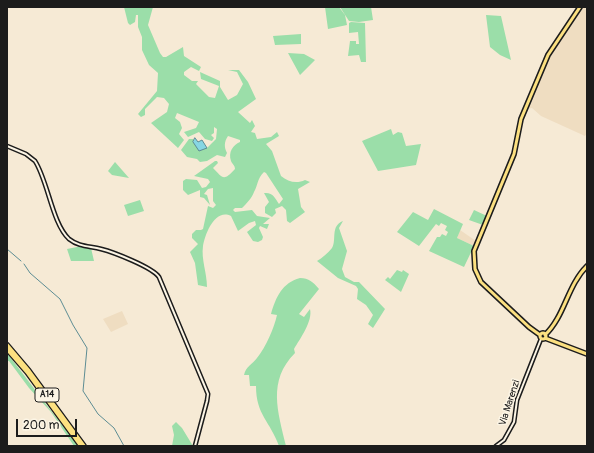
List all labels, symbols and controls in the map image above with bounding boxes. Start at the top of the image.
street label: Via Marenzi [497,379,523,427]
road number: A14 [35,388,59,402]
scale bar [18,411,79,437]
text: 200 m [23,418,59,433]

